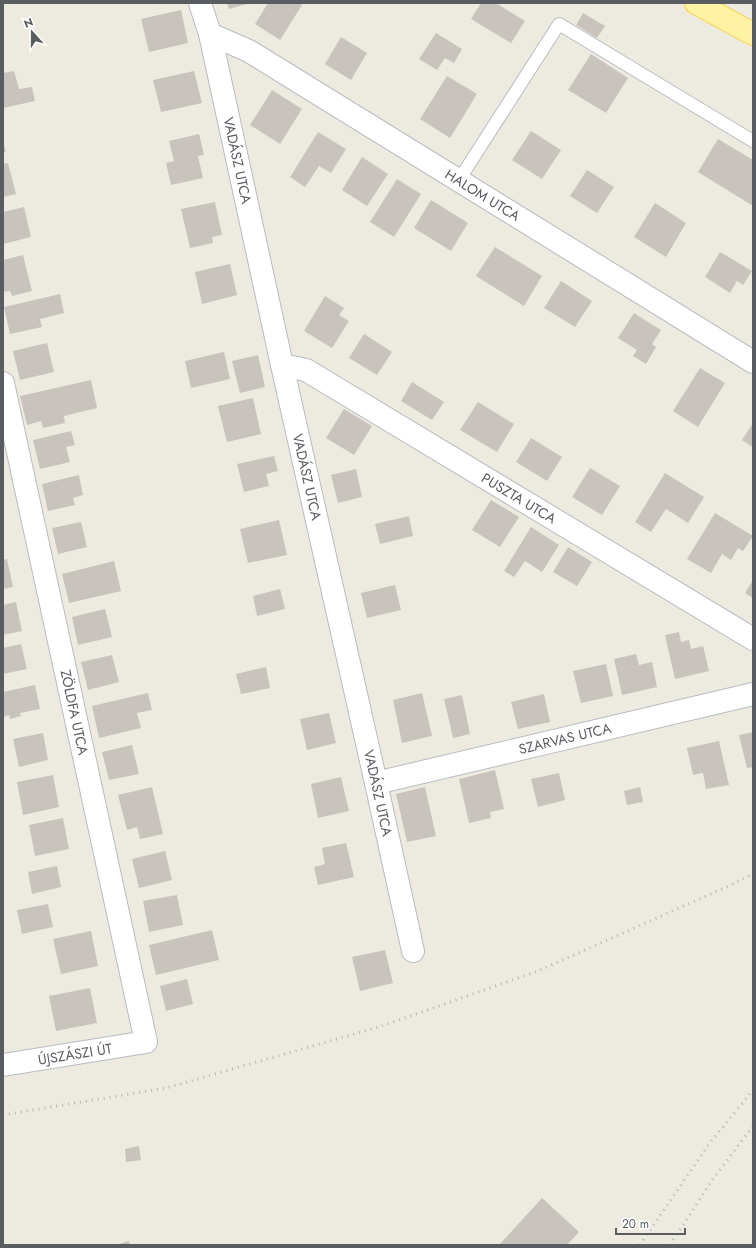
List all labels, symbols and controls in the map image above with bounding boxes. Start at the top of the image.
north arrow [12,12,52,52]
text: N [21,14,35,32]
street label: VADÁSZ UTCA [218,115,257,206]
street label: HALOM UTCA [441,164,525,226]
street label: VADÁSZ UTCA [288,432,327,523]
street label: PUSZTA UTCA [478,468,561,529]
street label: ZÖLDFA UTCA [56,668,94,757]
street label: SZARVAS UTCA [516,718,614,759]
street label: VADÁSZ UTCA [359,748,398,839]
street label: ÚJSZÁSZI ÚT [36,1038,114,1070]
scale bar [616,1210,685,1236]
text: 20 m [622,1215,649,1233]

